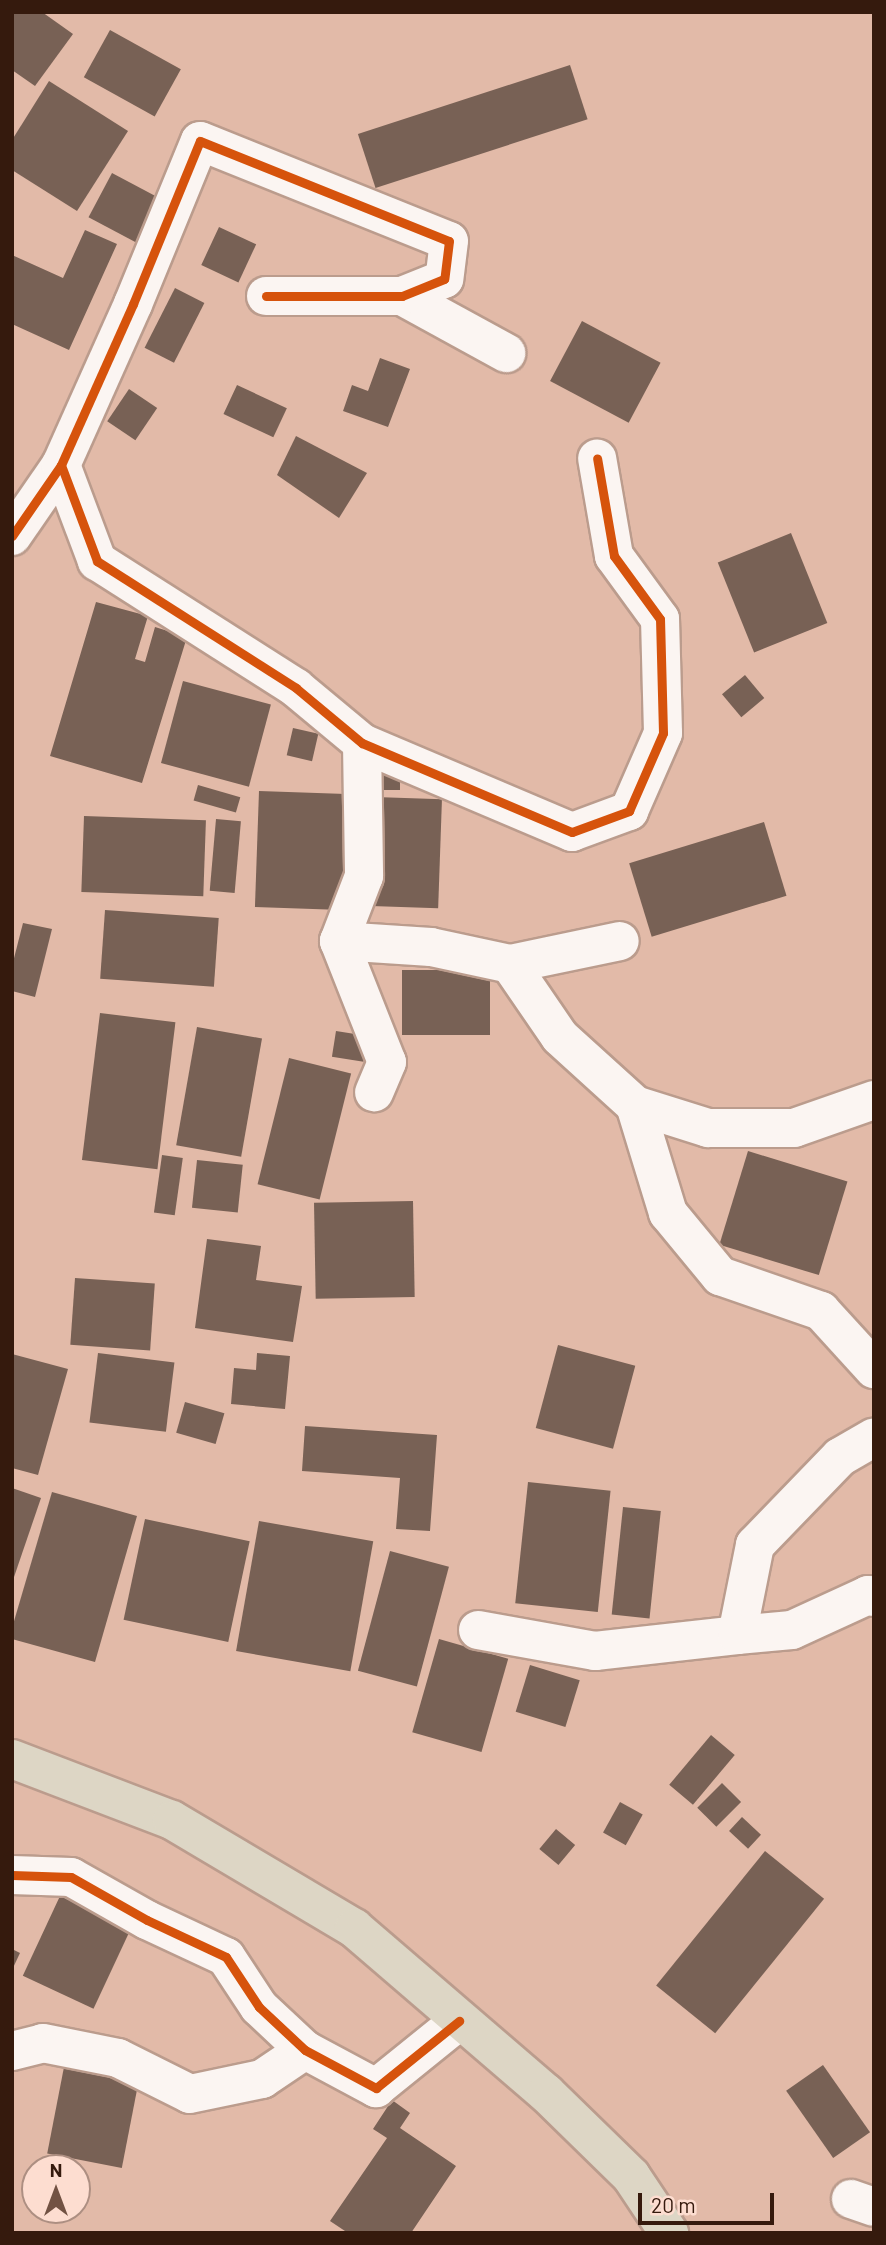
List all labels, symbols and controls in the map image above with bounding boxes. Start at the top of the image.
north arrow [21,2154,91,2224]
text: N [50,2158,62,2181]
scale bar [641,2178,778,2222]
text: 20 m [651,2192,696,2217]

